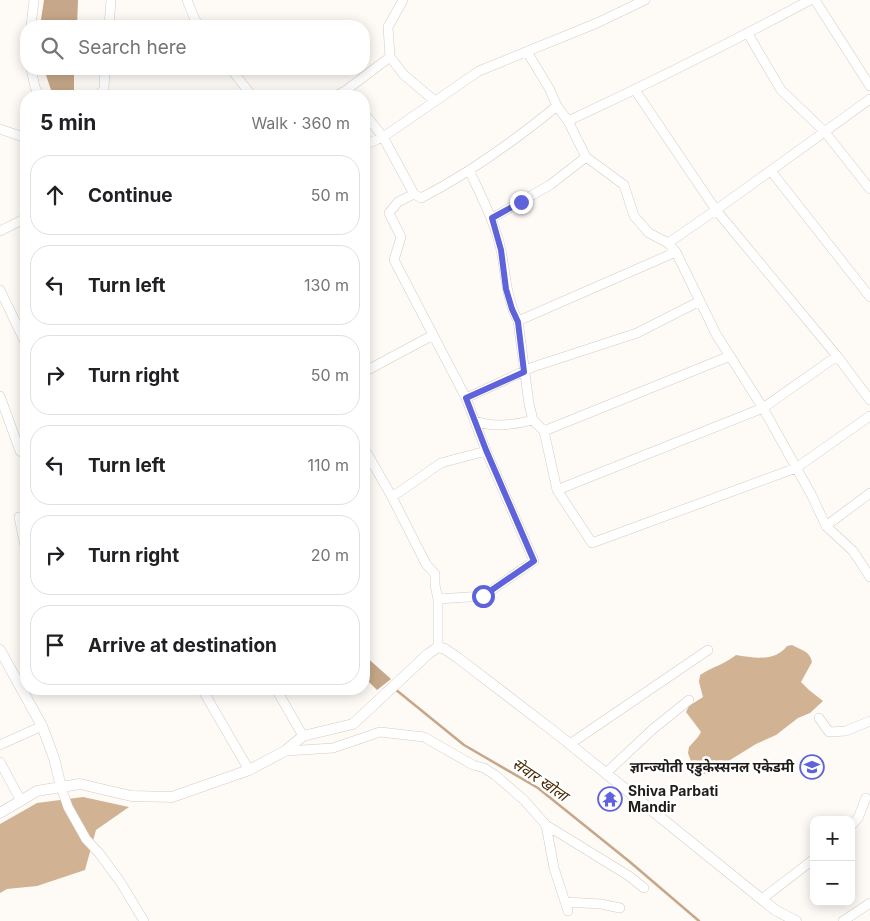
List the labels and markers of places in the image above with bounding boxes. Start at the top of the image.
school or university icon: ज्ञान्ज्योती एडुकेस्सनल एकेडमी [799,754,825,780]
place label: ज्ञान्ज्योती एडुकेस्सनल एकेडमी [630,758,795,777]
place label: Shiva Parbati Mandir [628,782,719,815]
temple icon: Shiva Parbati Mandir [597,786,623,812]

